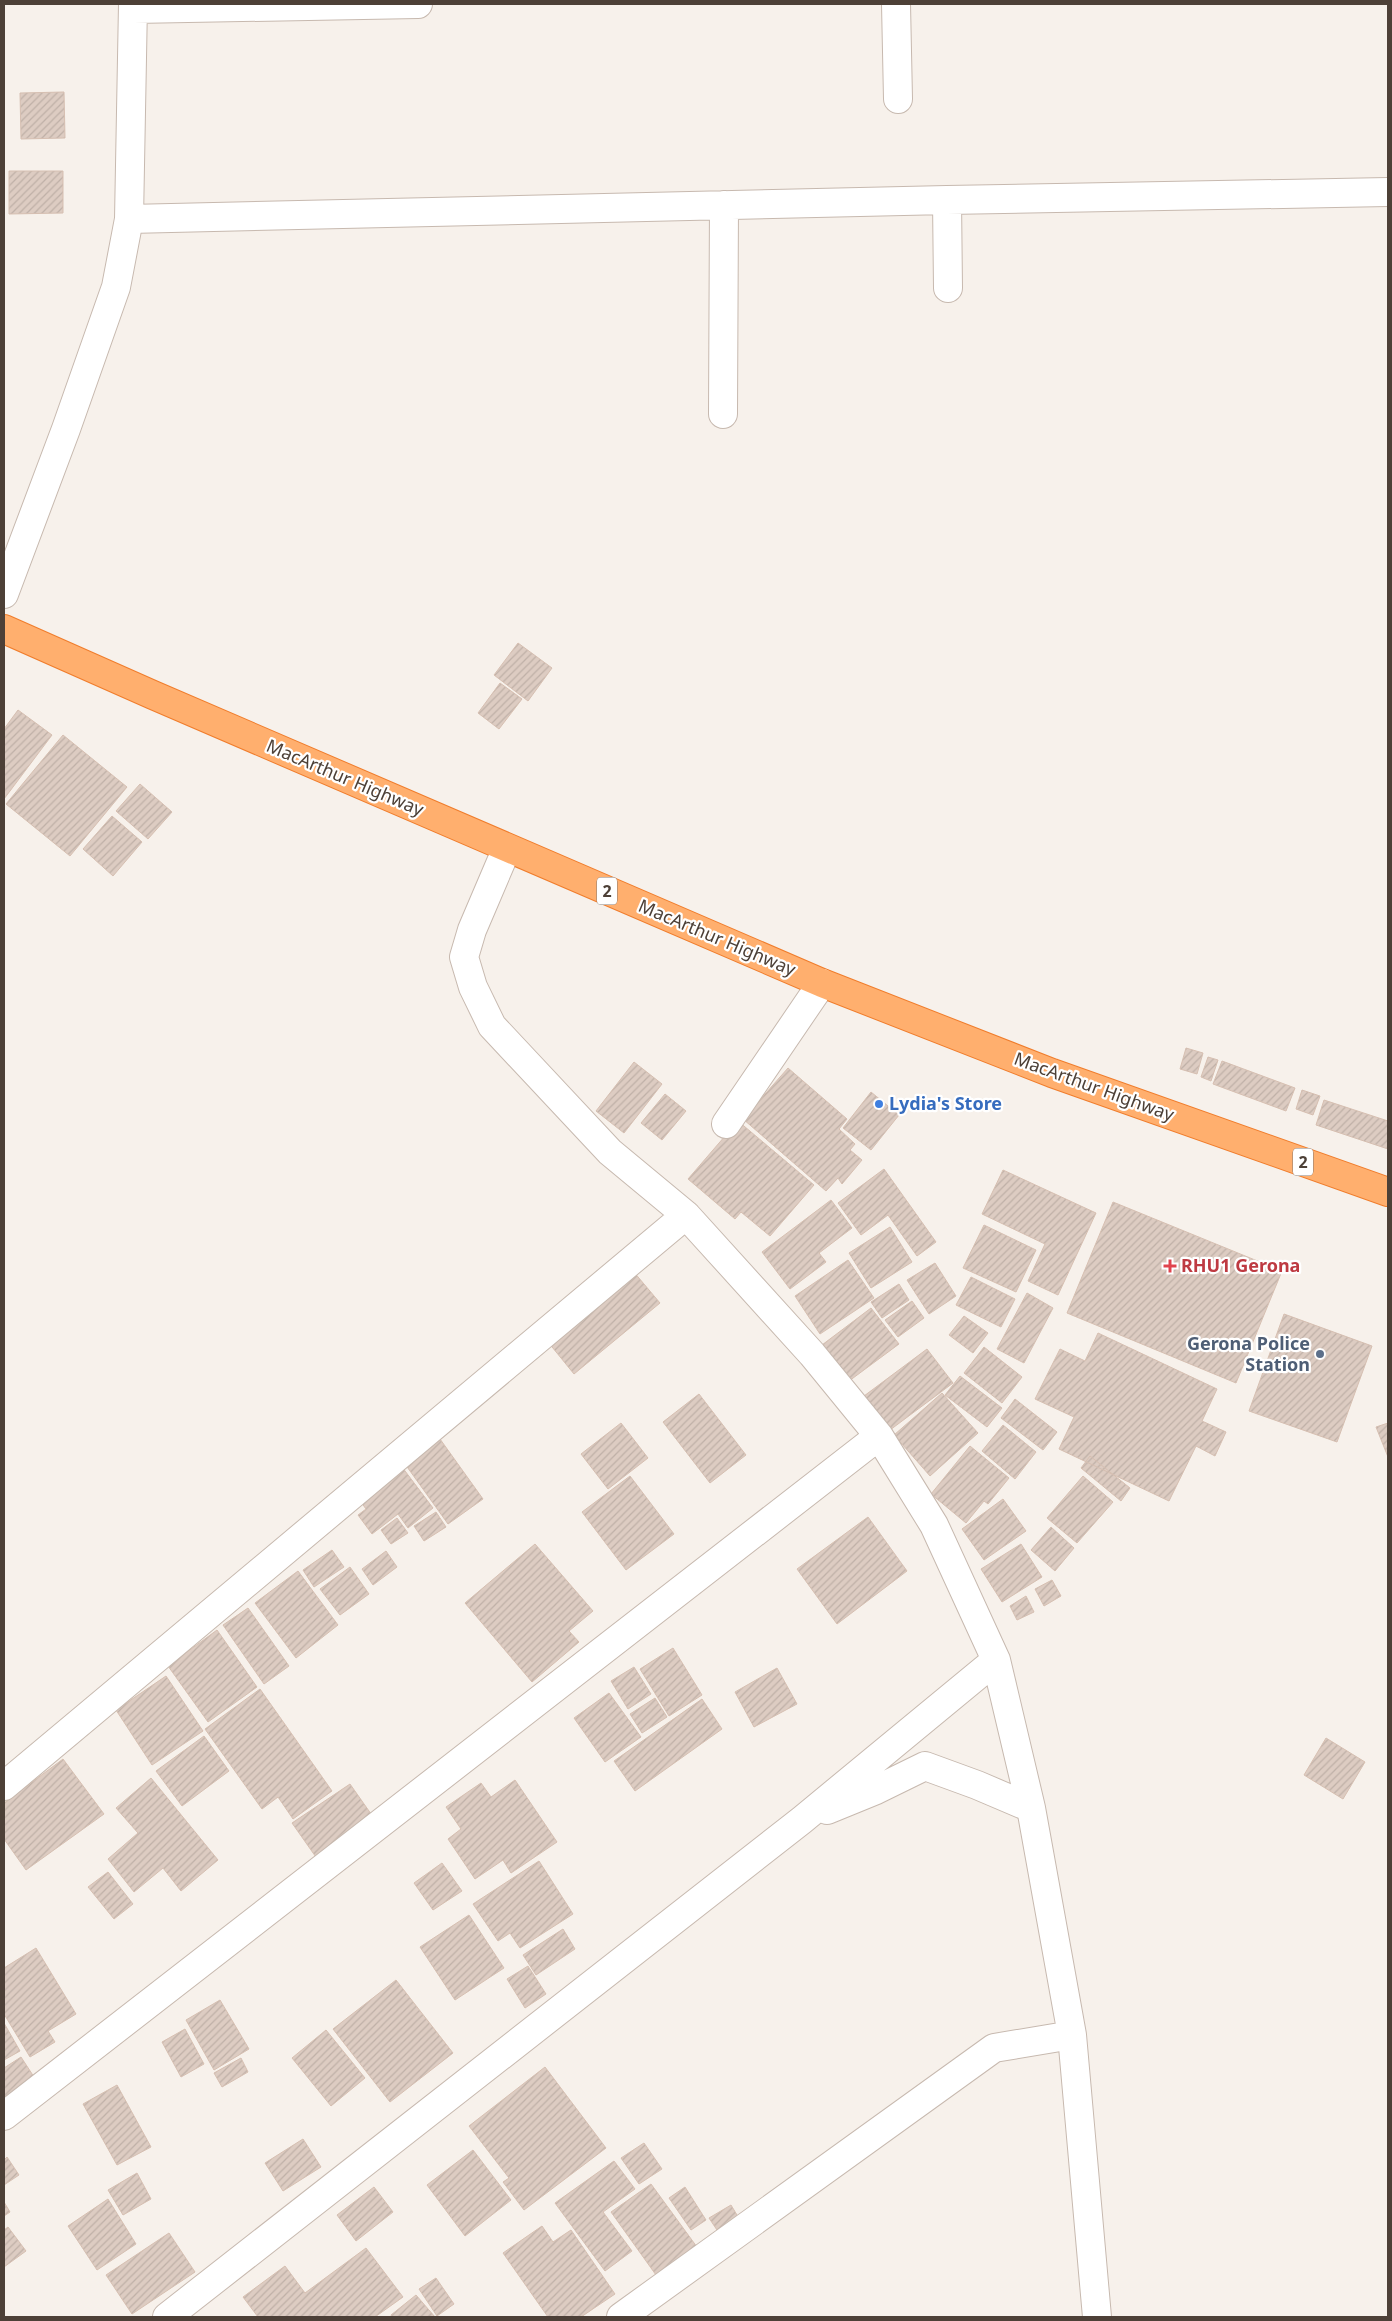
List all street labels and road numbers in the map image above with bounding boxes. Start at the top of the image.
street label: MacArthur Highway [263,733,428,821]
road number: 2 [597,878,617,904]
street label: MacArthur Highway [635,893,800,981]
street label: MacArthur Highway [1011,1046,1178,1126]
road number: 2 [1293,1148,1313,1176]

